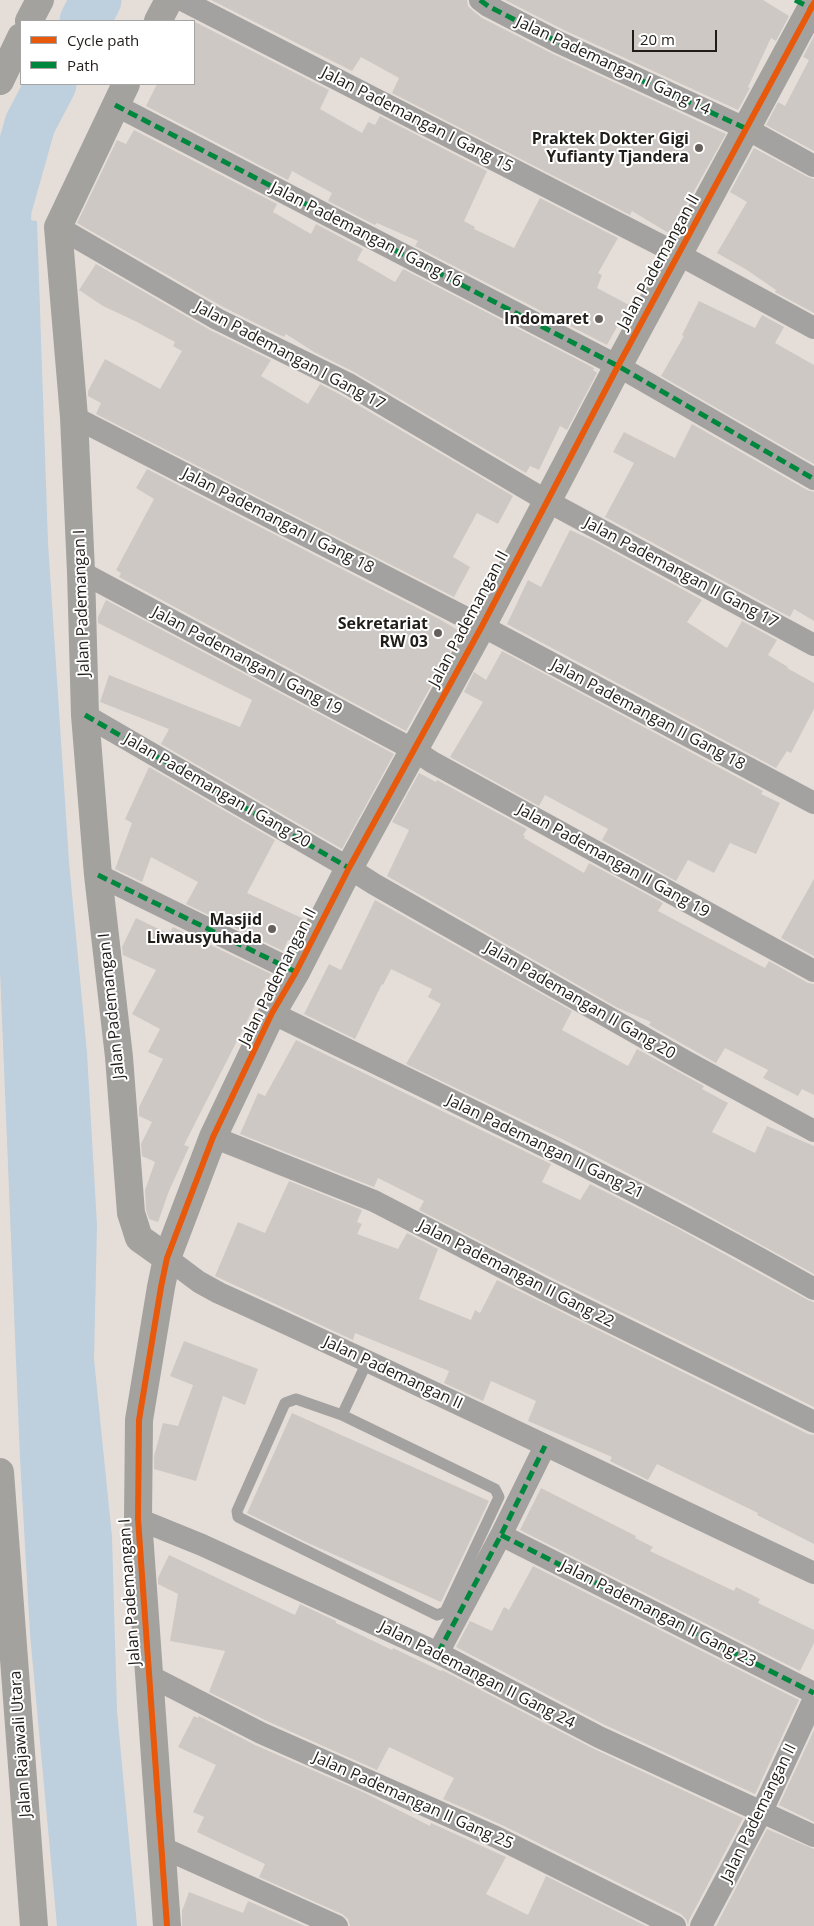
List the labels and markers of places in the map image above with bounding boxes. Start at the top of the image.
place label: Praktek Dokter Gigi Yufianty Tjandera [532,129,689,167]
marker: Praktek Dokter Gigi Yufianty Tjandera [693,142,705,154]
place label: Indomaret [504,309,589,329]
marker: Indomaret [593,313,605,325]
place label: Sekretariat RW 03 [338,614,428,652]
marker: Sekretariat RW 03 [432,627,444,639]
place label: Masjid Liwausyuhada [147,910,262,948]
marker: Masjid Liwausyuhada [266,923,278,935]

